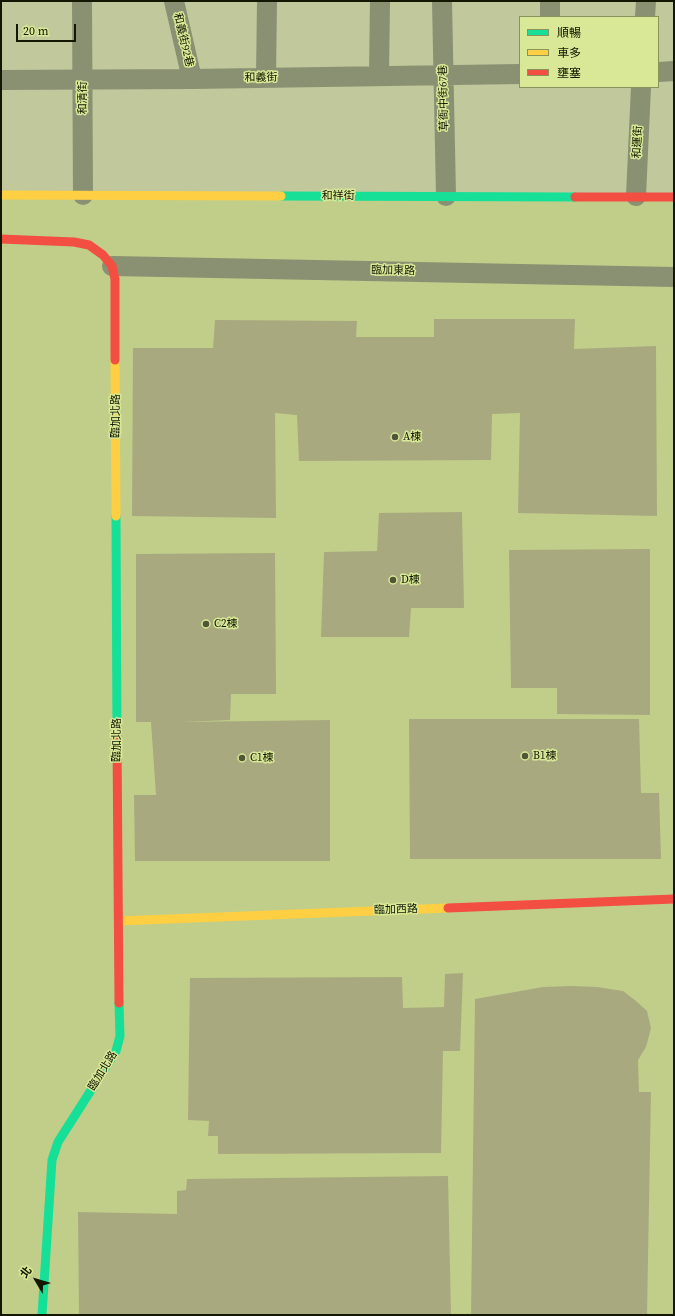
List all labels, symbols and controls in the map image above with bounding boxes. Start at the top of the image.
street label: 和義街92巷 [170,12,196,68]
scale bar [18,16,78,42]
legend [519,16,659,88]
text: 20 m [23,23,49,39]
text: 順暢 [557,25,581,41]
text: 車多 [557,45,581,61]
street label: 草衙中街67巷 [437,65,451,131]
text: 壅塞 [557,65,581,81]
street label: 和義街 [244,71,278,85]
street label: 和清街 [76,82,90,114]
street label: 和運街 [631,125,645,159]
street label: 和祥街 [322,189,354,203]
street label: 臨加東路 [371,264,415,278]
street label: 臨加北路 [109,394,123,438]
place label: A棟 [403,430,421,444]
marker: A棟 [390,432,400,442]
place label: D棟 [401,573,420,587]
marker: D棟 [388,575,398,585]
place label: C2棟 [214,617,237,631]
marker: C2棟 [201,619,211,629]
street label: 臨加北路 [110,718,124,762]
place label: B1棟 [533,749,556,763]
place label: C1棟 [250,751,273,765]
marker: B1棟 [520,751,530,761]
marker: C1棟 [237,753,247,763]
street label: 臨加西路 [374,903,418,917]
street label: 臨加北路 [86,1049,120,1093]
north arrow [16,1260,56,1300]
text: 北 [17,1263,35,1281]

